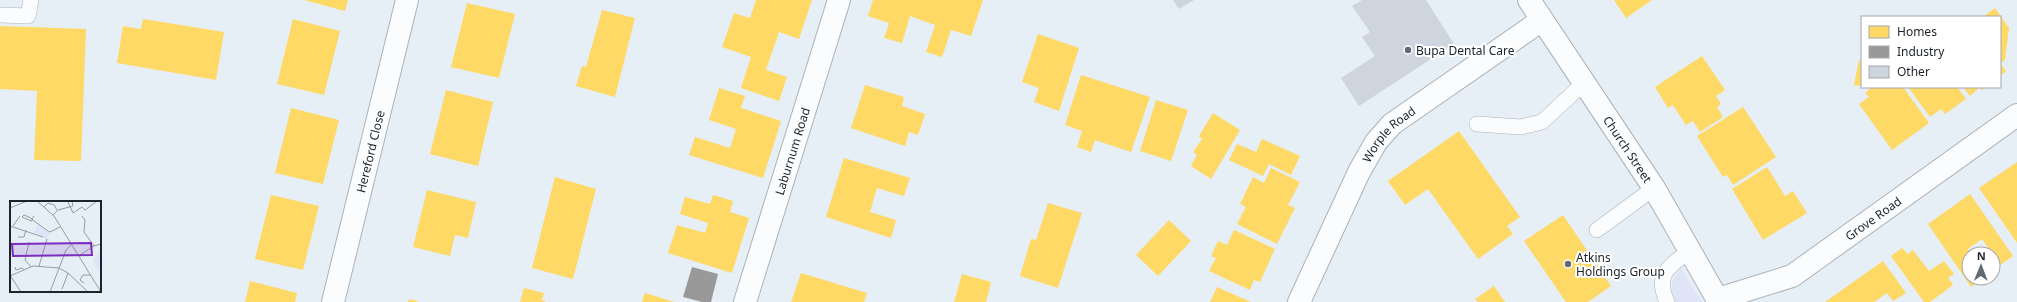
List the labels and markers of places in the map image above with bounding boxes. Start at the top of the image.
place label: Bupa Dental Care [1416,42,1515,59]
marker: Bupa Dental Care [1403,45,1413,55]
place label: Atkins Holdings Group [1576,249,1665,280]
marker: Atkins Holdings Group [1563,259,1573,269]

